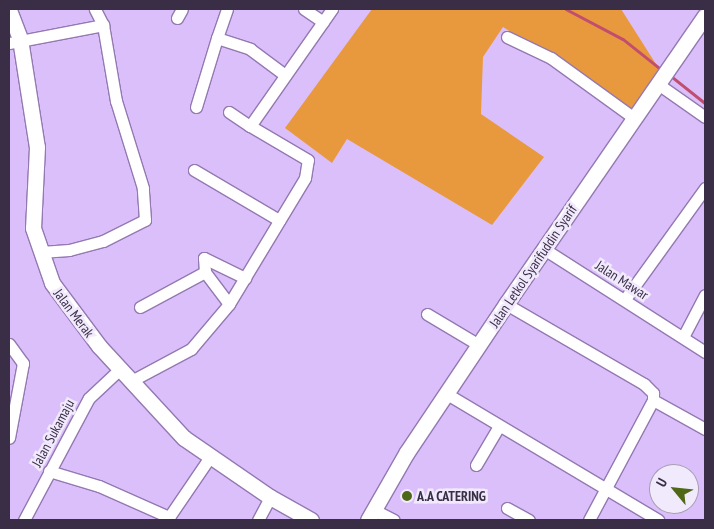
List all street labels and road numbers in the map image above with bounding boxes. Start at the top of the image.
street label: Jalan Letkol Syarifuddin Syarif [486,201,580,331]
street label: Jalan Mawar [593,257,651,303]
street label: Jalan Merak [50,285,98,341]
street label: Jalan Sukamaju [28,396,78,470]

